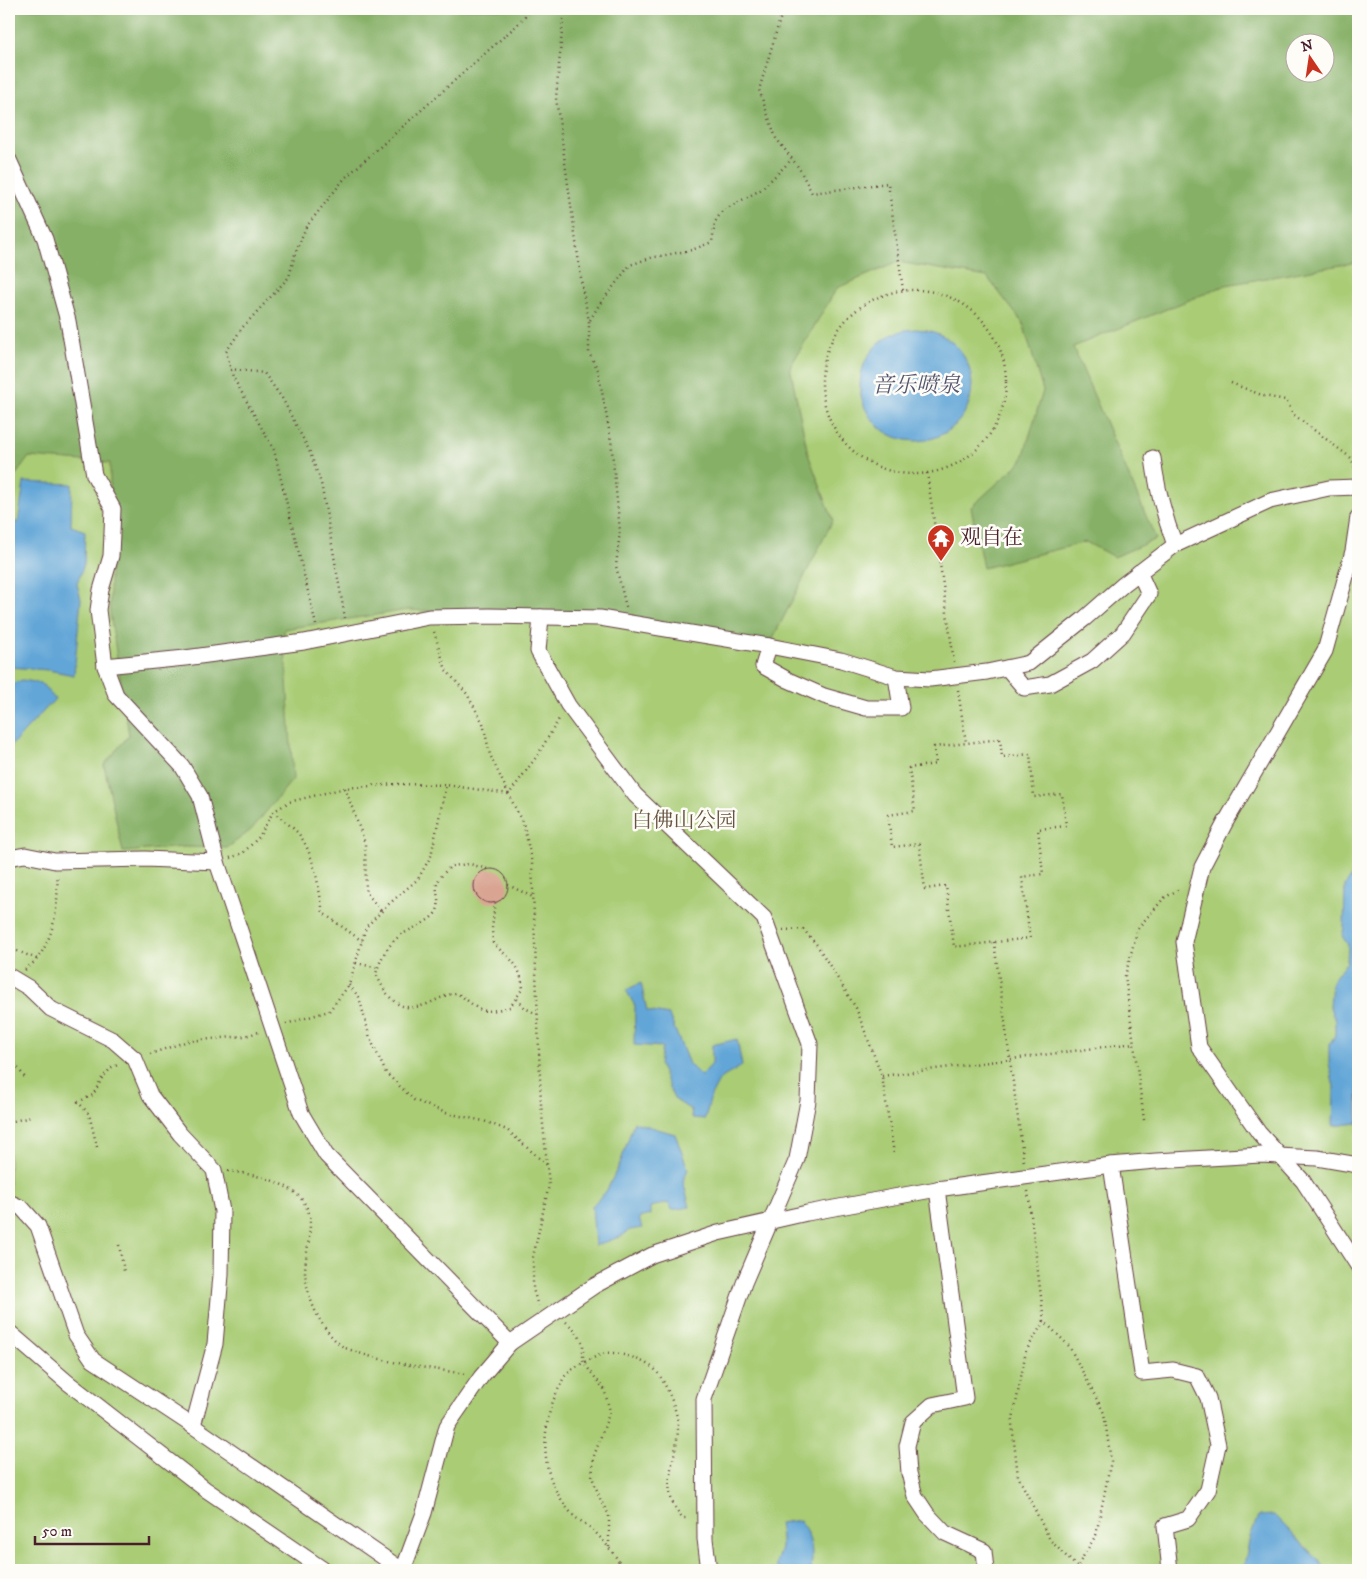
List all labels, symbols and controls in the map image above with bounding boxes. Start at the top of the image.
north arrow [1284,32,1334,82]
text: N [1300,36,1315,56]
water label: 音乐喷泉 [872,372,961,399]
temple icon: 观自在 [926,523,956,562]
place label: 观自在 [960,525,1023,551]
park label: 白佛山公园 [632,808,737,834]
scale bar [35,1514,149,1546]
text: 50 m [42,1522,72,1541]

